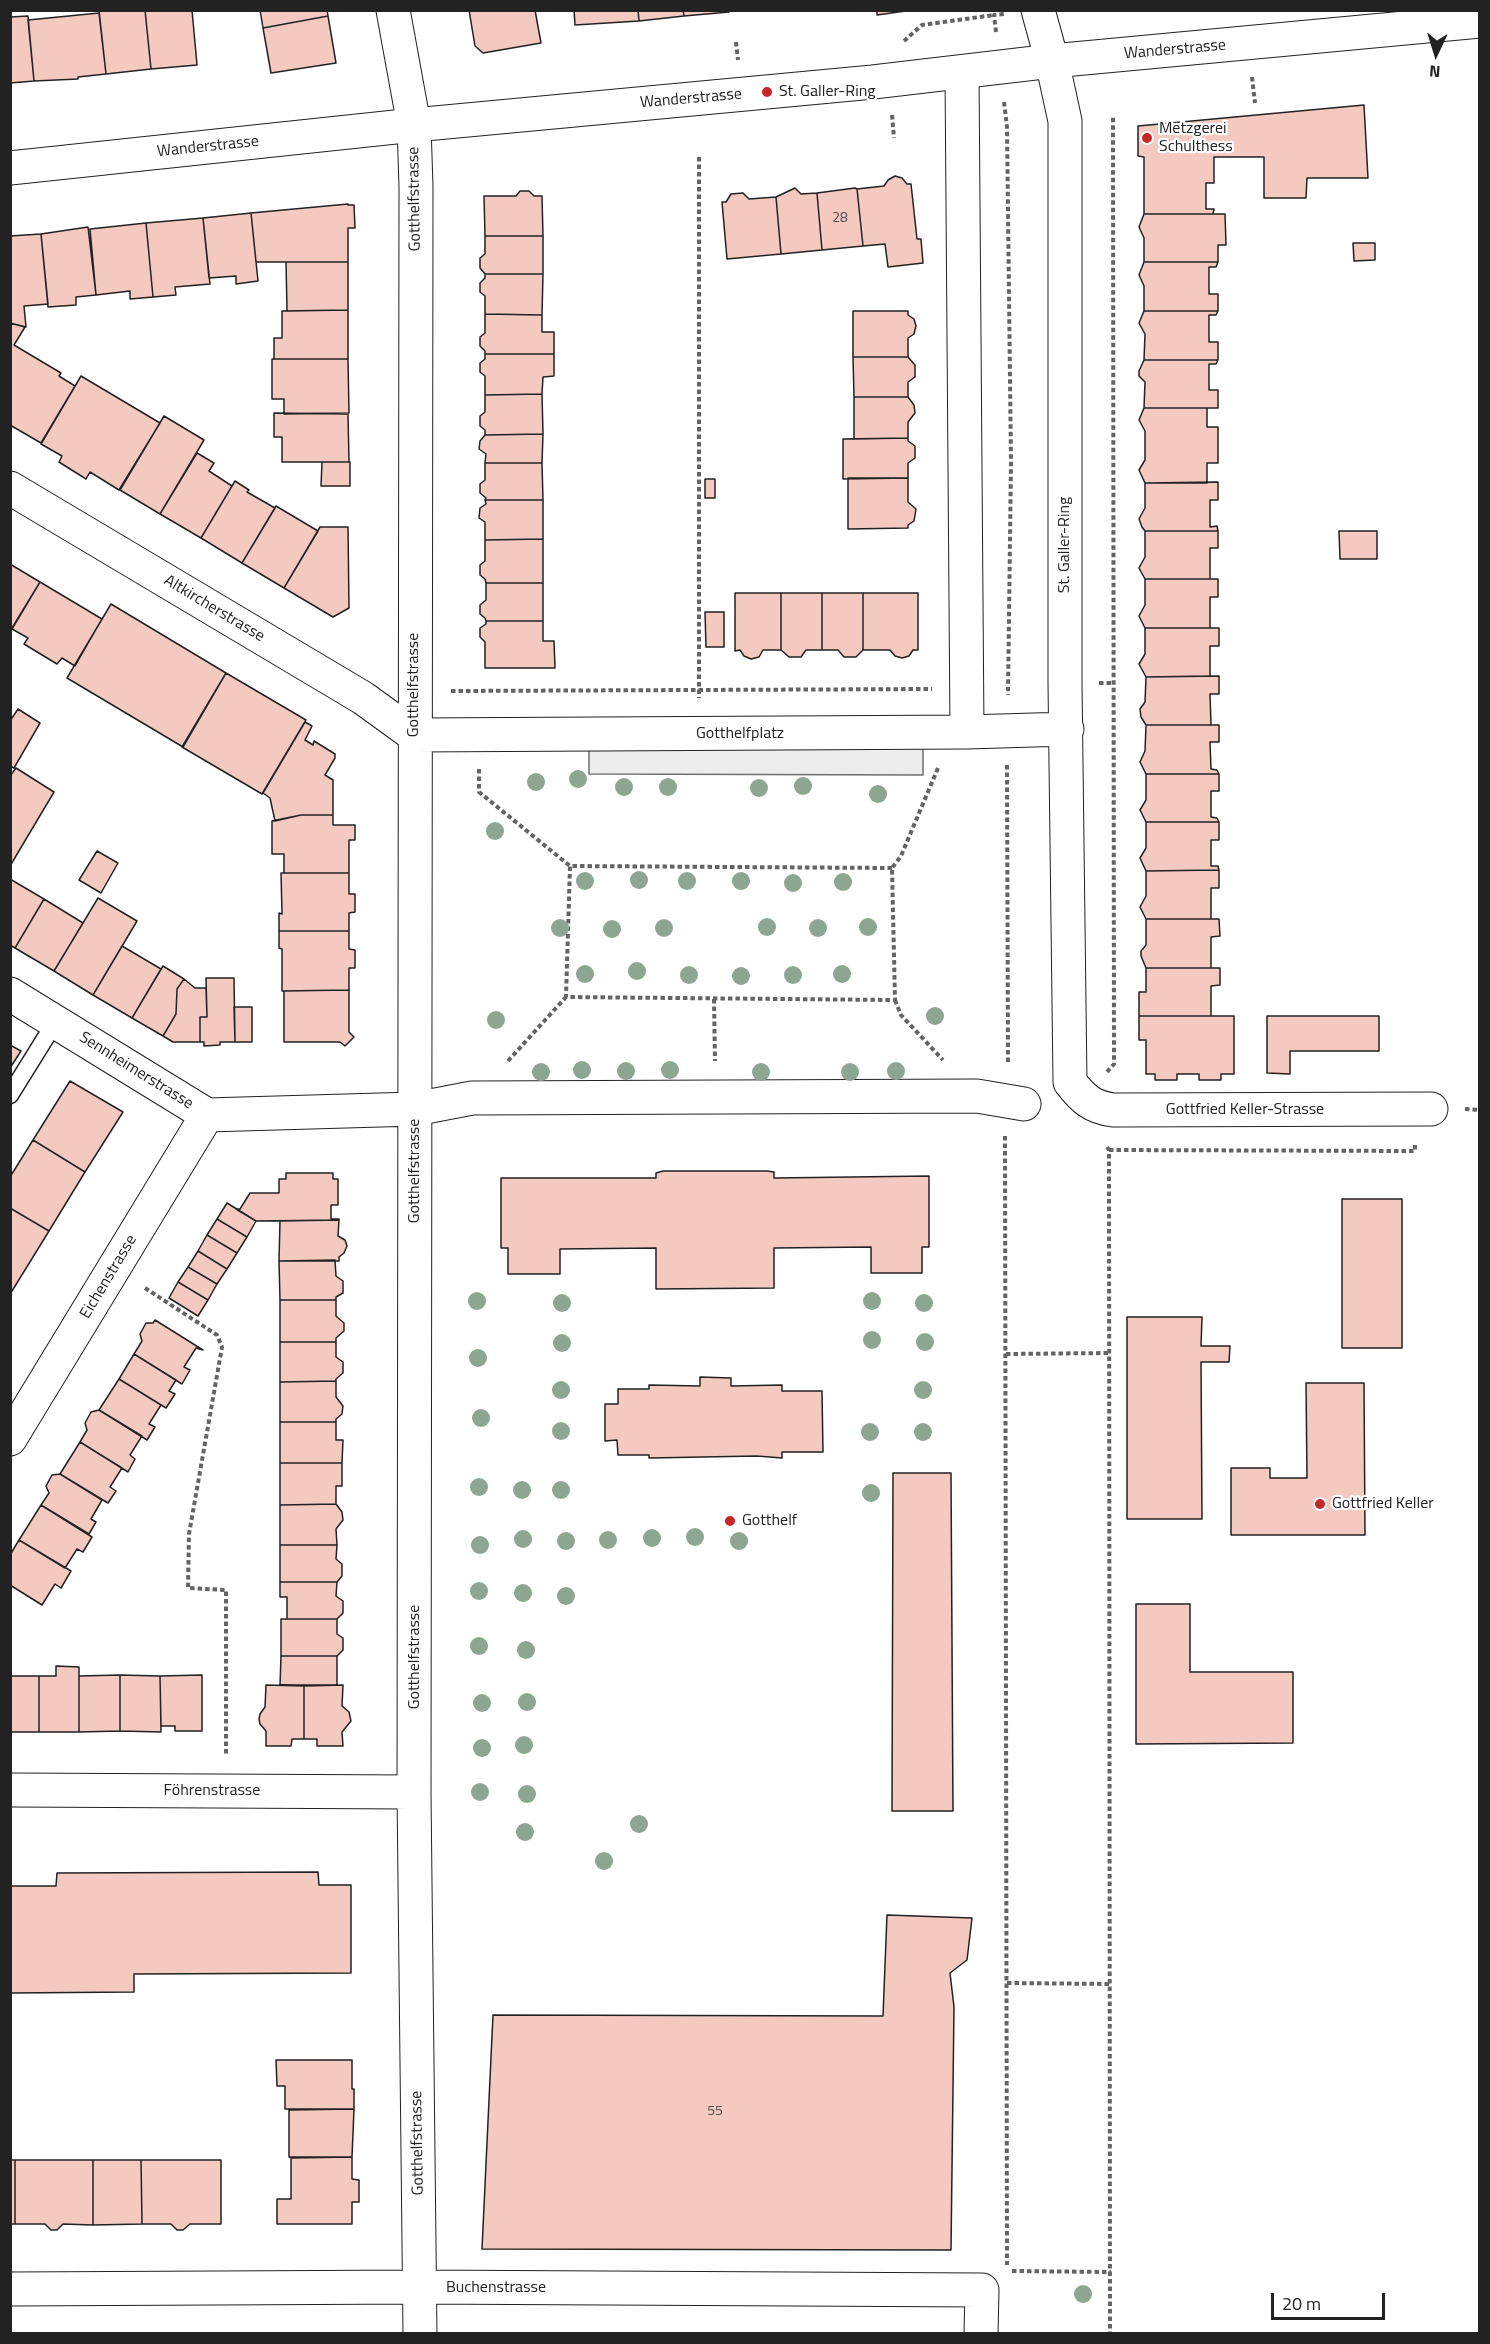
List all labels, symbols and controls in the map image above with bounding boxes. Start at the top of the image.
north arrow [1406,24,1466,84]
street label: Wanderstrasse [1123,36,1227,64]
text: N [1428,60,1441,84]
place label: St. Galler-Ring [779,82,875,102]
street label: Wanderstrasse [639,85,743,113]
marker: St. Galler-Ring [760,85,774,99]
place label: Metzgerei Schulthess [1159,119,1233,157]
marker: Metzgerei Schulthess [1140,131,1154,145]
street label: Wanderstrasse [156,132,260,162]
street label: Gotthelfstrasse [404,146,426,252]
house number: 28 [832,211,848,227]
street label: St. Galler-Ring [1055,497,1075,593]
street label: Altkircherstrasse [160,571,268,647]
street label: Gotthelfstrasse [404,633,424,737]
street label: Gotthelfplatz [696,724,784,744]
street label: Sennheimerstrasse [76,1028,196,1114]
street label: Gottfried Keller-Strasse [1166,1100,1324,1120]
street label: Gotthelfstrasse [405,1119,425,1223]
street label: Eichenstrasse [77,1232,141,1322]
place label: Gottfried Keller [1332,1494,1434,1514]
marker: Gottfried Keller [1313,1497,1327,1511]
place label: Gotthelf [742,1511,797,1531]
marker: Gotthelf [723,1514,737,1528]
street label: Gotthelfstrasse [405,1605,425,1709]
street label: Föhrenstrasse [164,1781,260,1801]
street label: Gotthelfstrasse [407,2090,429,2196]
house number: 55 [707,2104,723,2120]
street label: Buchenstrasse [446,2278,546,2298]
scale bar [1274,2281,1388,2319]
text: 20 m [1282,2290,1321,2317]

